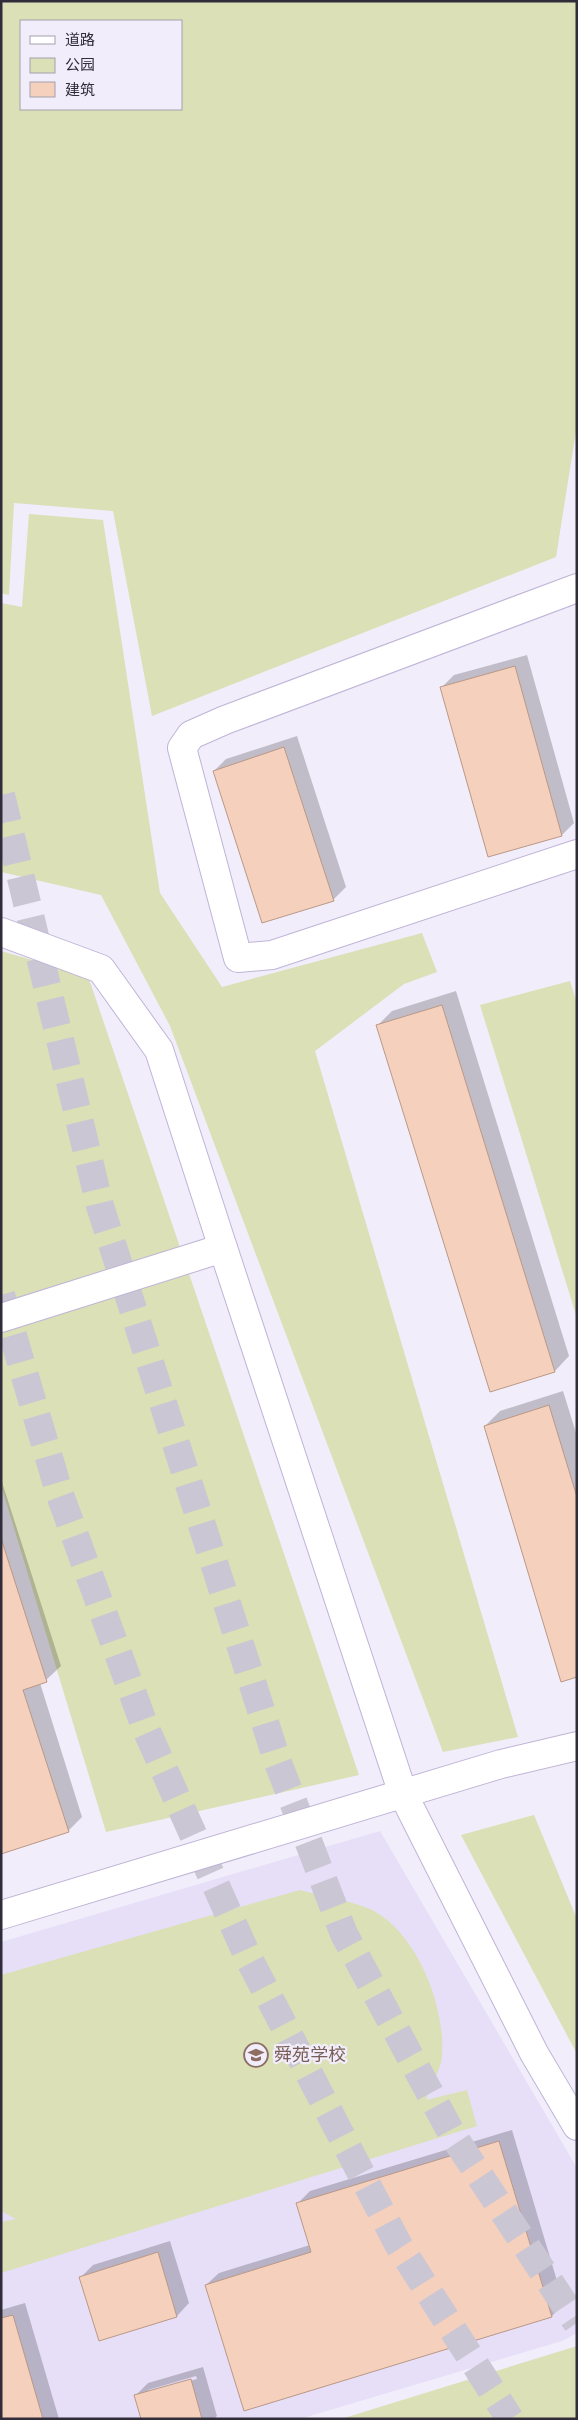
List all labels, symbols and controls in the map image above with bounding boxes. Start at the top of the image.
legend [20,20,182,110]
text: 道路 [65,31,95,49]
text: 公园 [65,56,95,74]
text: 建筑 [65,81,95,99]
school or university icon: 舜苑学校 [243,2042,269,2068]
place label: 舜苑学校 [274,2044,346,2066]

